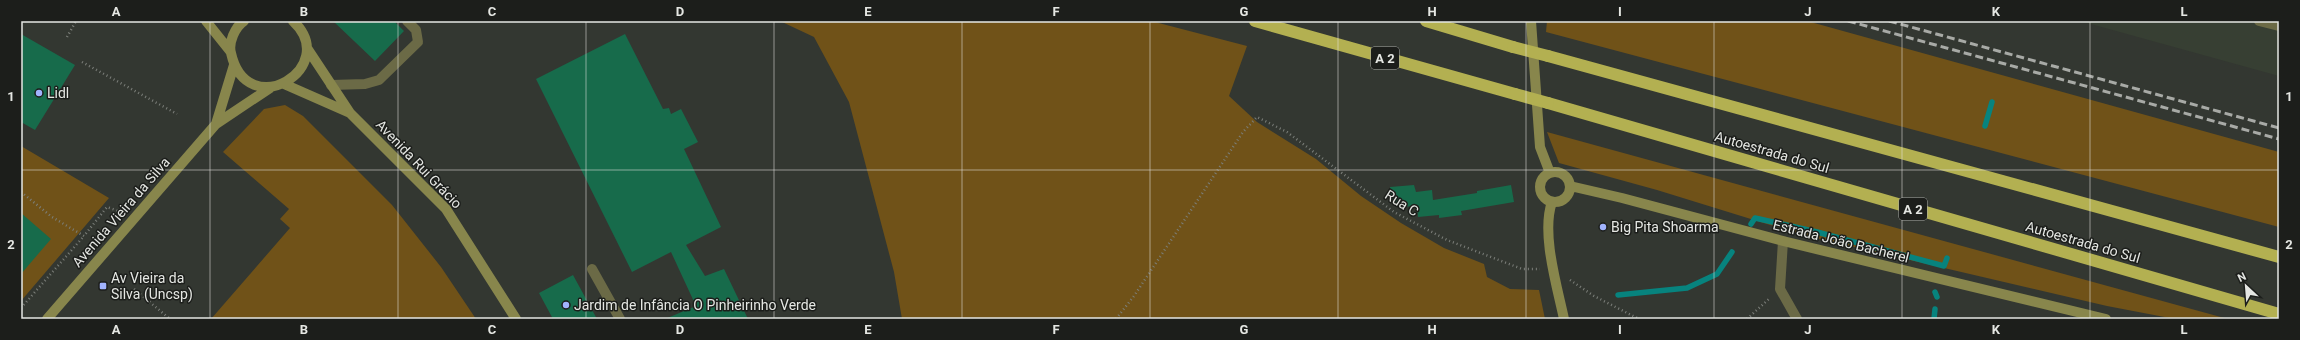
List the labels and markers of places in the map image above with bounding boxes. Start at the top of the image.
place label: Lidl [47,85,69,101]
marker: Lidl [34,88,44,98]
place label: Big Pita Shoarma [1611,219,1719,235]
marker: Big Pita Shoarma [1598,222,1608,232]
place label: Av Vieira da Silva (Uncsp) [111,270,193,303]
marker: Av Vieira da Silva (Uncsp) [98,281,108,291]
place label: Jardim de Infância O Pinheirinho Verde [574,297,816,313]
marker: Jardim de Infância O Pinheirinho Verde [561,300,571,310]

